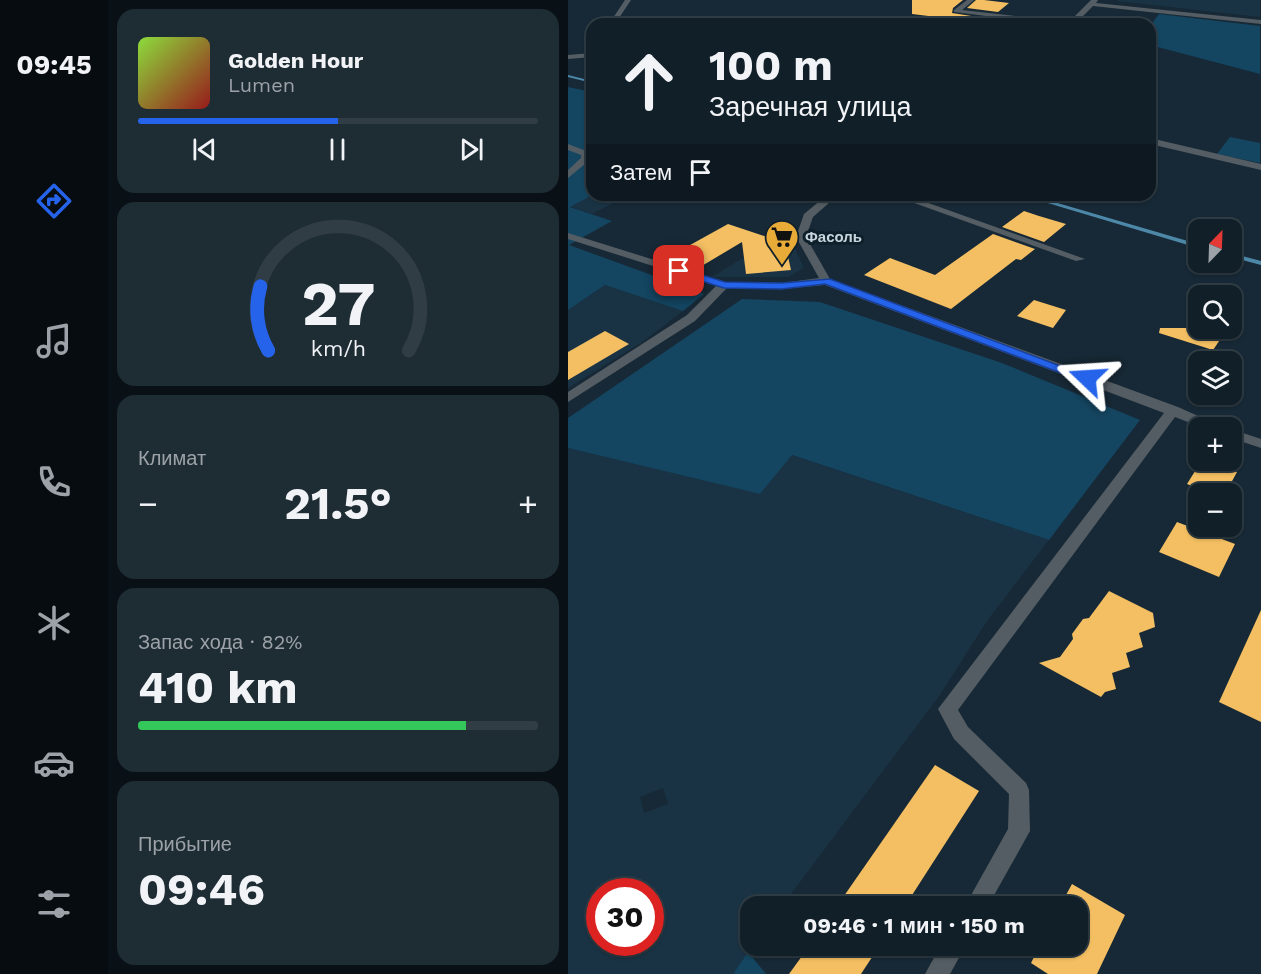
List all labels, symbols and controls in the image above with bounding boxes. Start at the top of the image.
text: 100 m [709,41,833,90]
icon: ahead [610,42,688,120]
text: Golden Hour [228,48,363,73]
text: 09:45 [16,49,92,81]
text: Lumen [228,73,295,97]
text: Заречная улица [709,91,912,123]
icon: previous [188,133,221,166]
icon: pause [321,133,354,166]
icon: next [455,133,488,166]
icon: arrive [684,156,717,189]
text: Затем [610,160,672,185]
icon: directions [33,180,75,222]
supermarket icon: Фасоль [764,219,800,266]
north arrow [1188,219,1242,273]
map controls [1188,219,1242,537]
place label: Фасоль [805,228,862,246]
pin [653,245,704,296]
icon: arrive [662,254,695,287]
text: 27 [301,267,375,340]
button: search [1188,285,1242,339]
icon: music [33,320,75,362]
text: km/h [310,336,366,361]
position arrow [1055,346,1119,410]
button: layers [1188,351,1242,405]
button: + [1188,417,1242,471]
text: Климат [138,446,206,470]
icon: phone [33,461,75,503]
text: 21.5° [284,477,392,530]
button: − [1188,483,1242,537]
text: − [138,484,158,523]
text: + [518,484,538,523]
icon: climate [33,602,75,644]
text: Запас хода · 82% [138,630,303,654]
text: 410 km [138,661,298,714]
icon: car [33,742,75,784]
text: Прибытие [138,832,232,856]
text: 09:46 [138,863,265,916]
speed limit sign: 30 [586,878,664,956]
icon: filters [33,883,75,925]
text: 09:46 · 1 мин · 150 m [803,913,1025,938]

